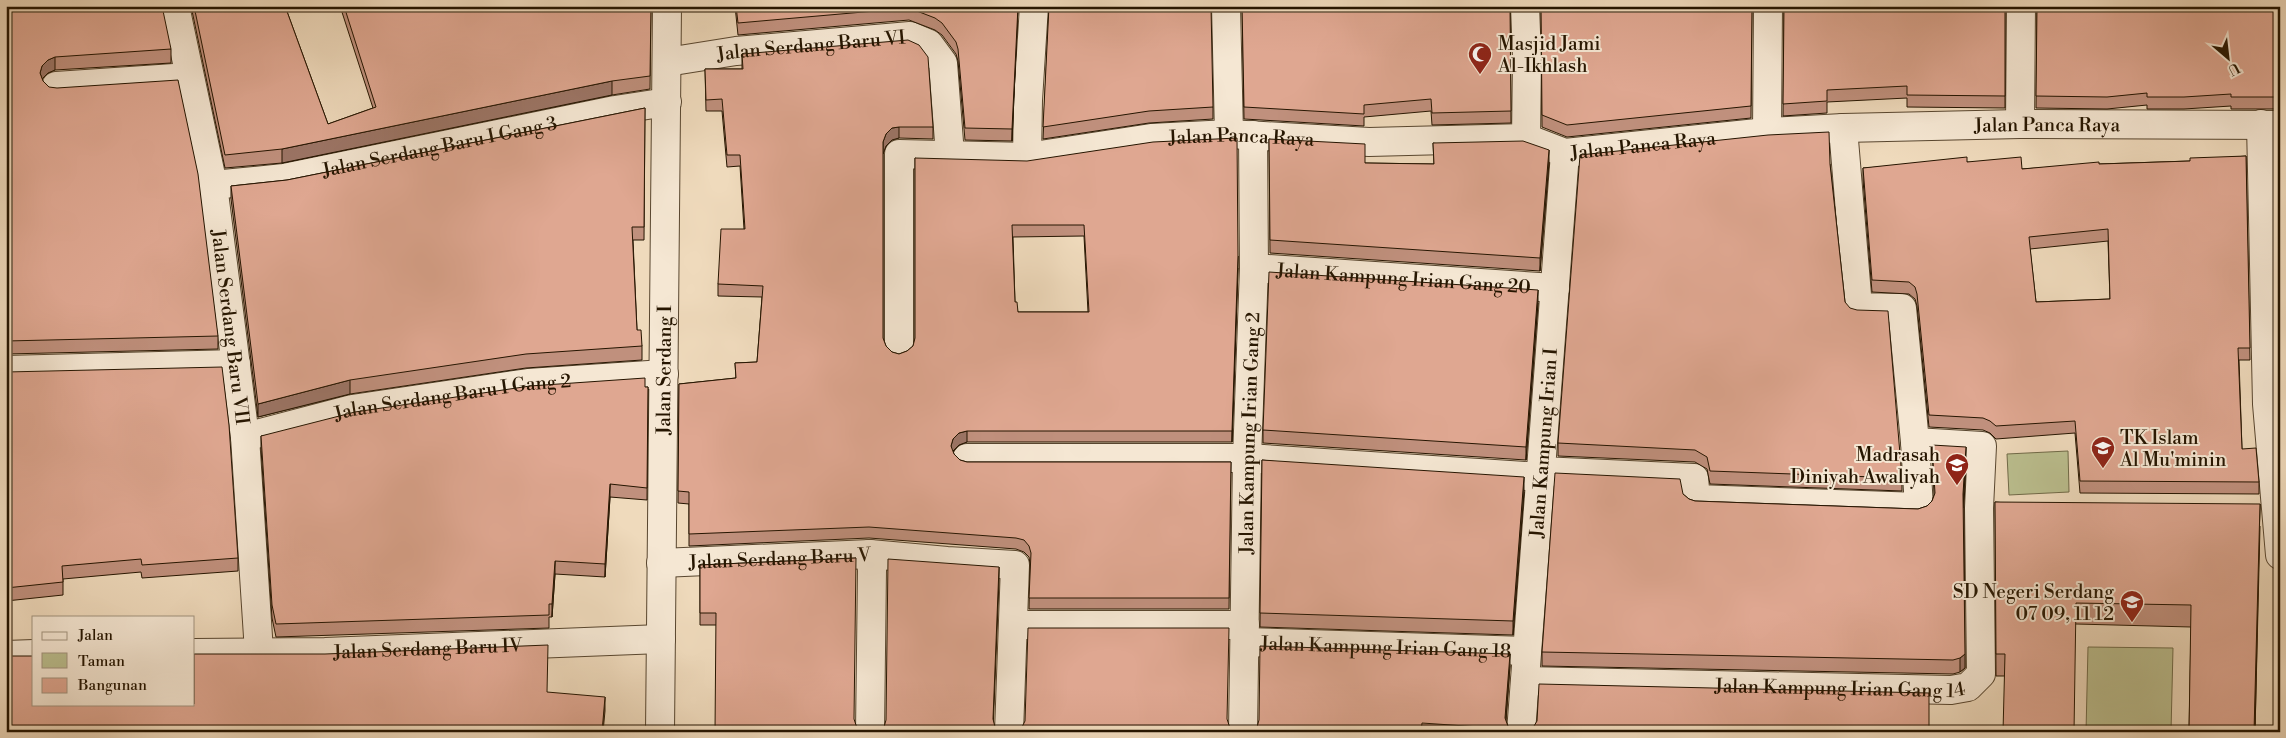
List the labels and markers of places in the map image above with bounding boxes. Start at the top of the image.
place label: Masjid Jami Al-Ikhlash [1497,32,1601,78]
mosque icon: Masjid Jami Al-Ikhlash [1467,41,1493,75]
place label: TK Islam Al Mu'minin [2119,426,2226,472]
school or university icon: TK Islam Al Mu'minin [2090,435,2116,469]
place label: Madrasah Diniyah Awaliyah [1790,443,1940,489]
school or university icon: Madrasah Diniyah Awaliyah [1944,452,1970,486]
place label: SD Negeri Serdang 07 09, 11 12 [1953,580,2114,626]
school or university icon: SD Negeri Serdang 07 09, 11 12 [2119,589,2145,623]

